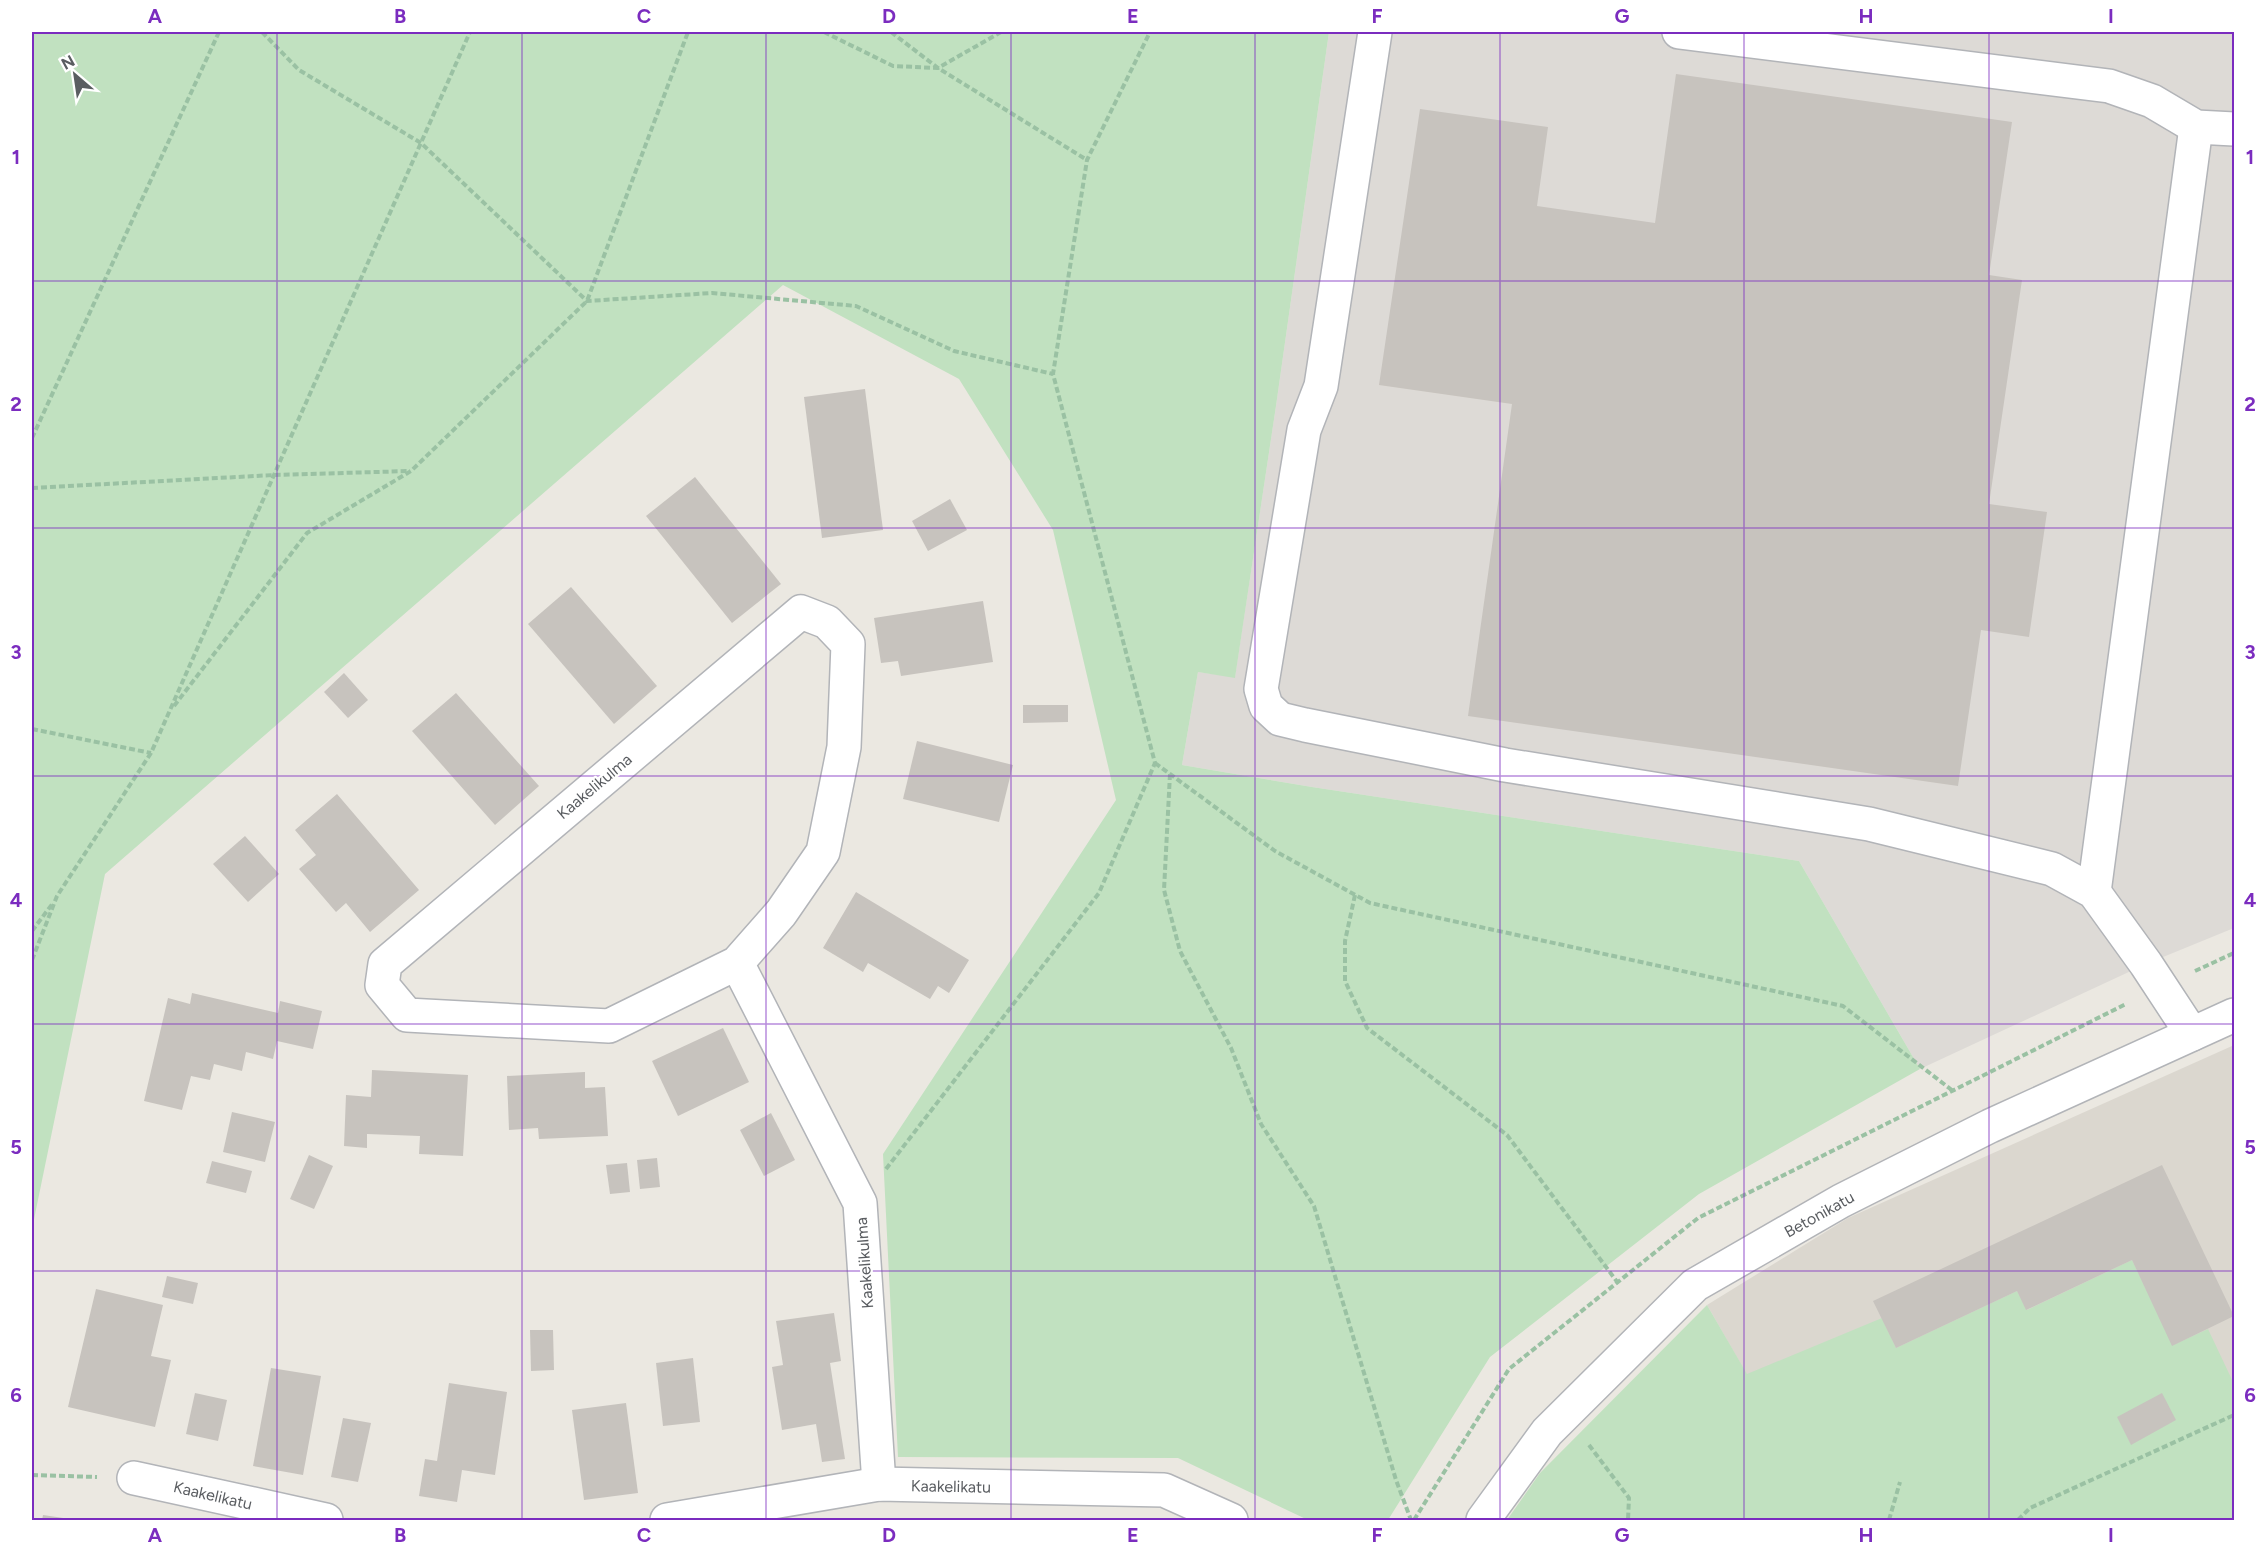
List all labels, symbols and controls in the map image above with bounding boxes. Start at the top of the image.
text: A [148,4,163,28]
text: B [394,4,406,28]
text: C [637,4,651,28]
text: D [882,4,896,28]
text: E [1127,4,1139,28]
text: F [1371,4,1383,28]
text: G [1615,4,1630,28]
text: H [1859,4,1874,28]
text: I [2108,4,2114,28]
north arrow [45,45,105,105]
text: N [58,51,78,74]
text: 1 [12,145,20,169]
text: 1 [2246,145,2254,169]
text: 2 [10,392,22,416]
text: 2 [2244,392,2256,416]
text: 3 [10,640,22,664]
text: 3 [2244,640,2256,664]
street label: Kaakelikulma [553,750,635,823]
text: 4 [10,888,23,912]
text: 4 [2244,888,2257,912]
text: 5 [10,1135,22,1159]
text: 5 [2244,1135,2256,1159]
street label: Betonikatu [1781,1187,1858,1241]
street label: Kaakelikulma [852,1217,877,1309]
text: 6 [10,1383,22,1407]
text: 6 [2244,1383,2256,1407]
street label: Kaakelikatu [911,1476,991,1497]
street label: Kaakelikatu [172,1477,254,1514]
text: A [148,1523,163,1547]
text: B [394,1523,406,1547]
text: C [637,1523,651,1547]
text: D [882,1523,896,1547]
text: E [1127,1523,1139,1547]
text: F [1371,1523,1383,1547]
text: G [1615,1523,1630,1547]
text: H [1859,1523,1874,1547]
text: I [2108,1523,2114,1547]

